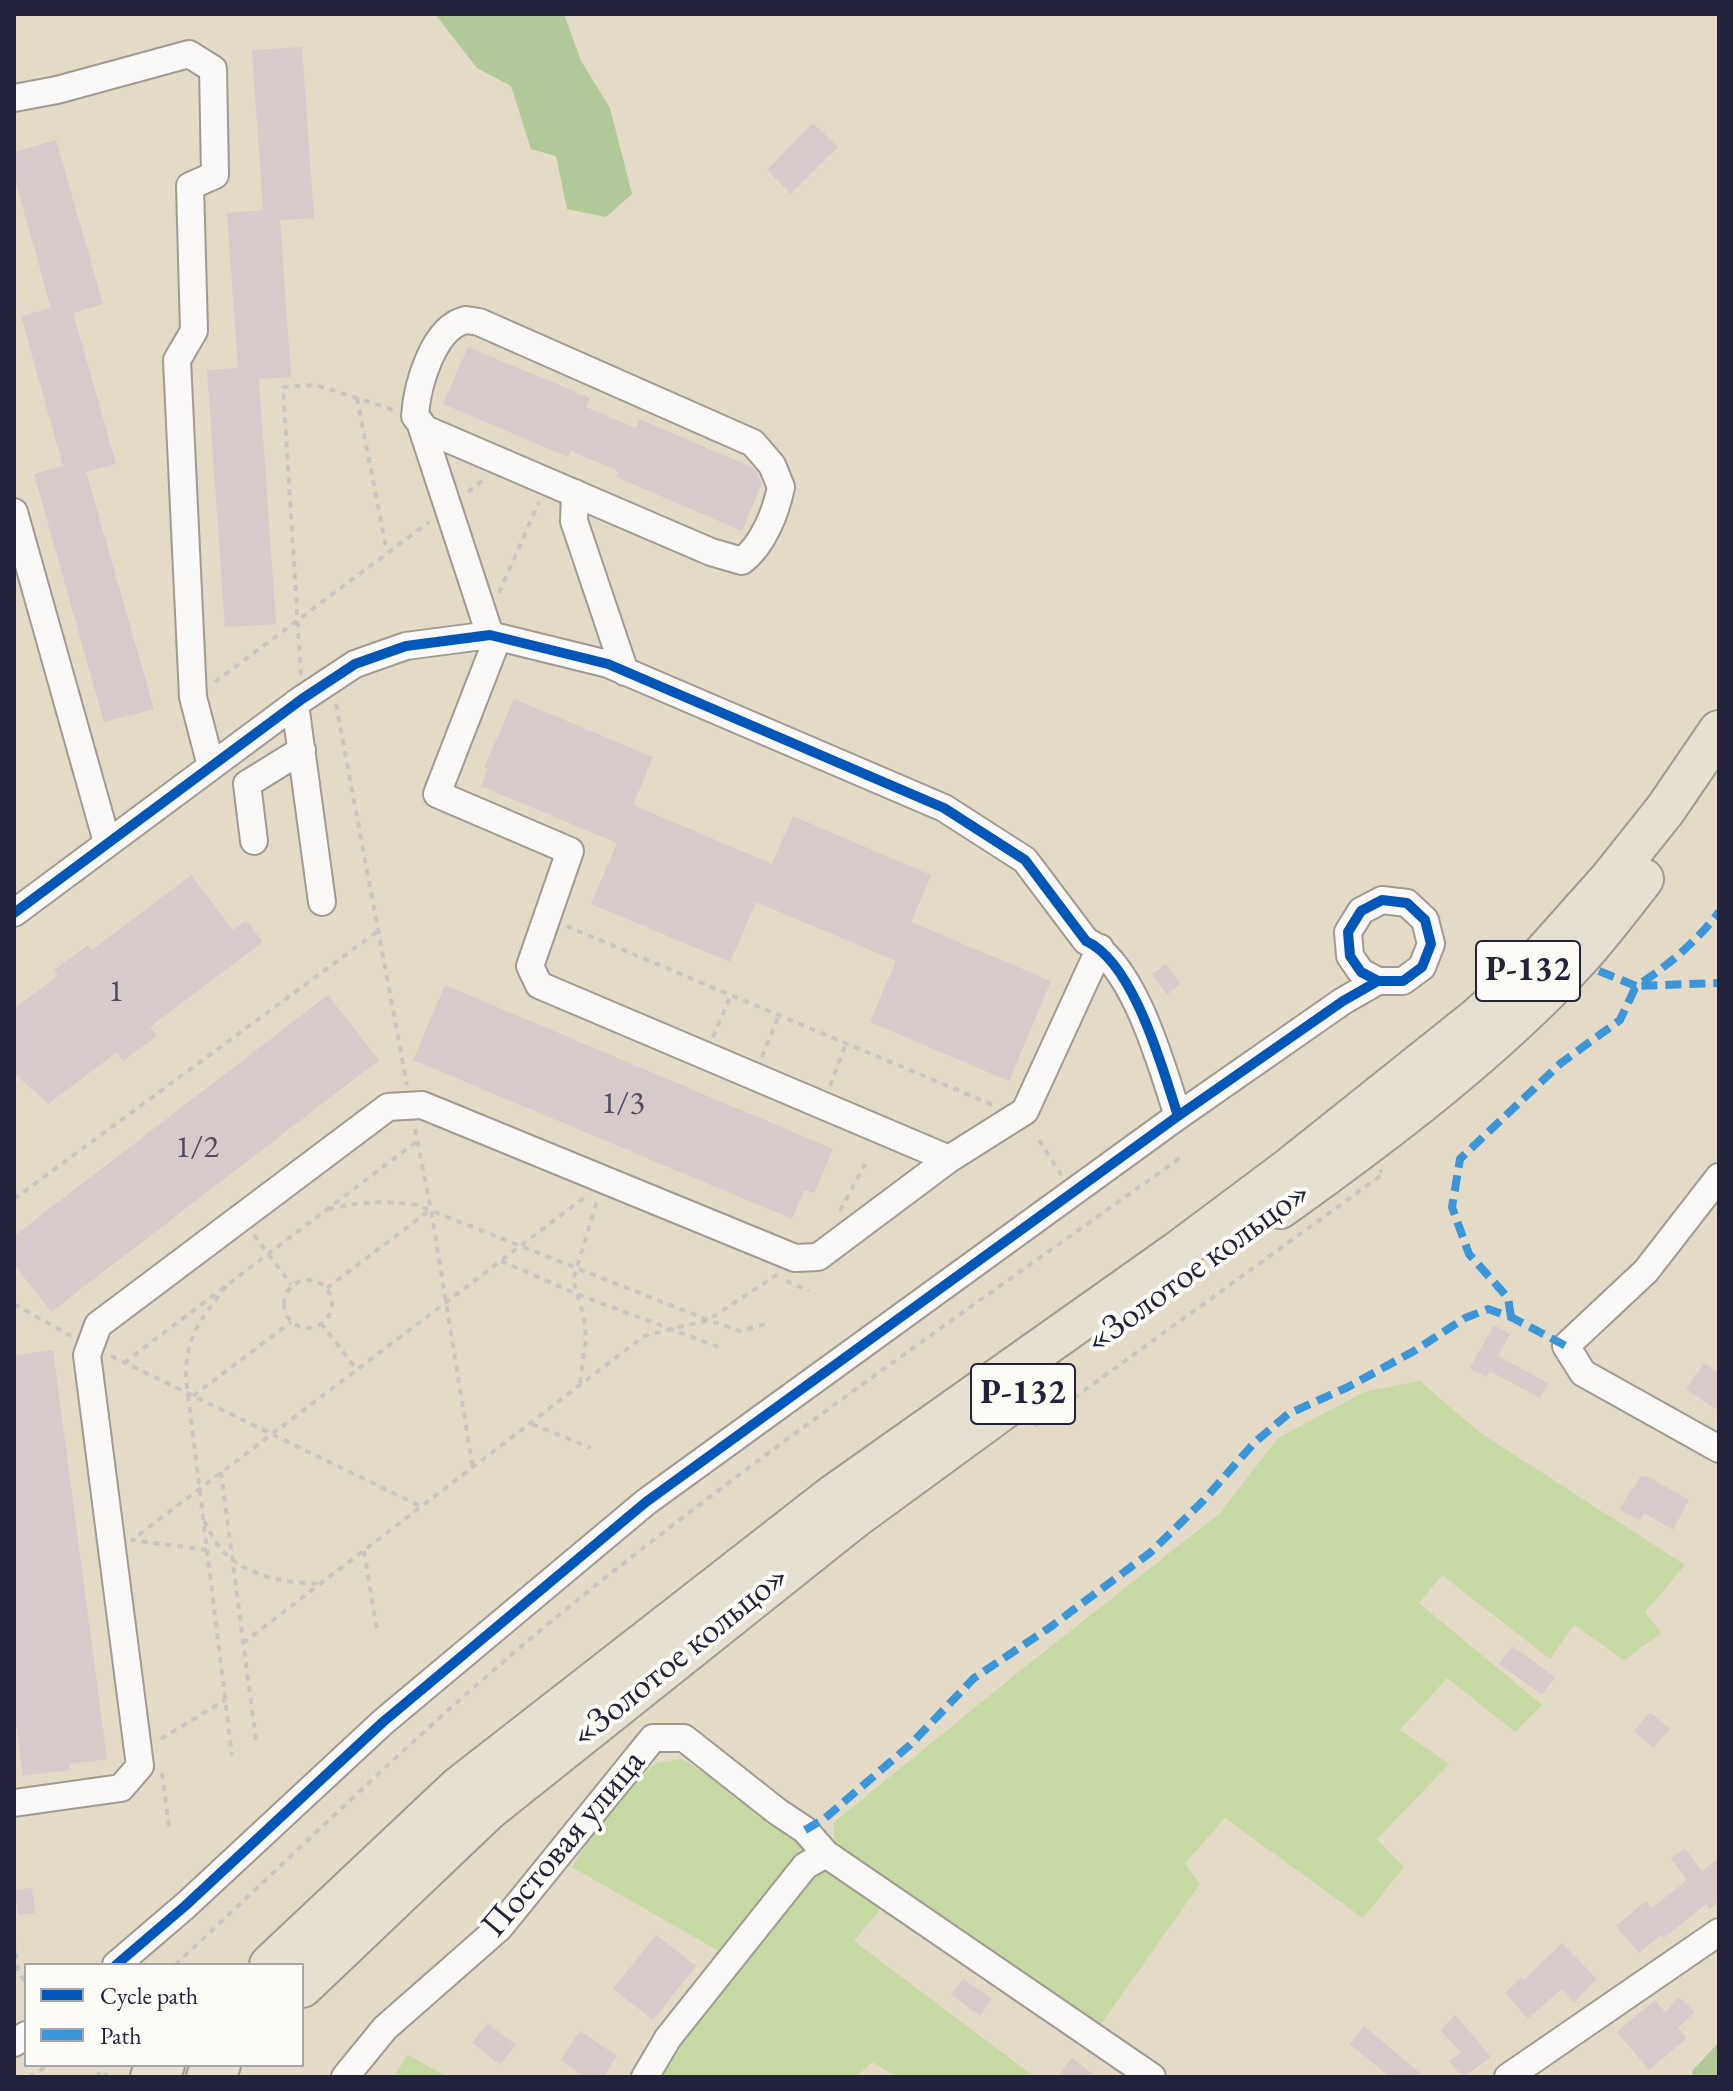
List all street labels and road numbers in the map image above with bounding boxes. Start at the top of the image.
road number: Р-132 [1476,941,1580,1001]
street label: «Золотое кольцо» [1077,1171,1319,1363]
road number: Р-132 [971,1364,1075,1424]
street label: «Золотое кольцо» [563,1555,797,1757]
street label: Постовая улица [473,1741,655,1947]

